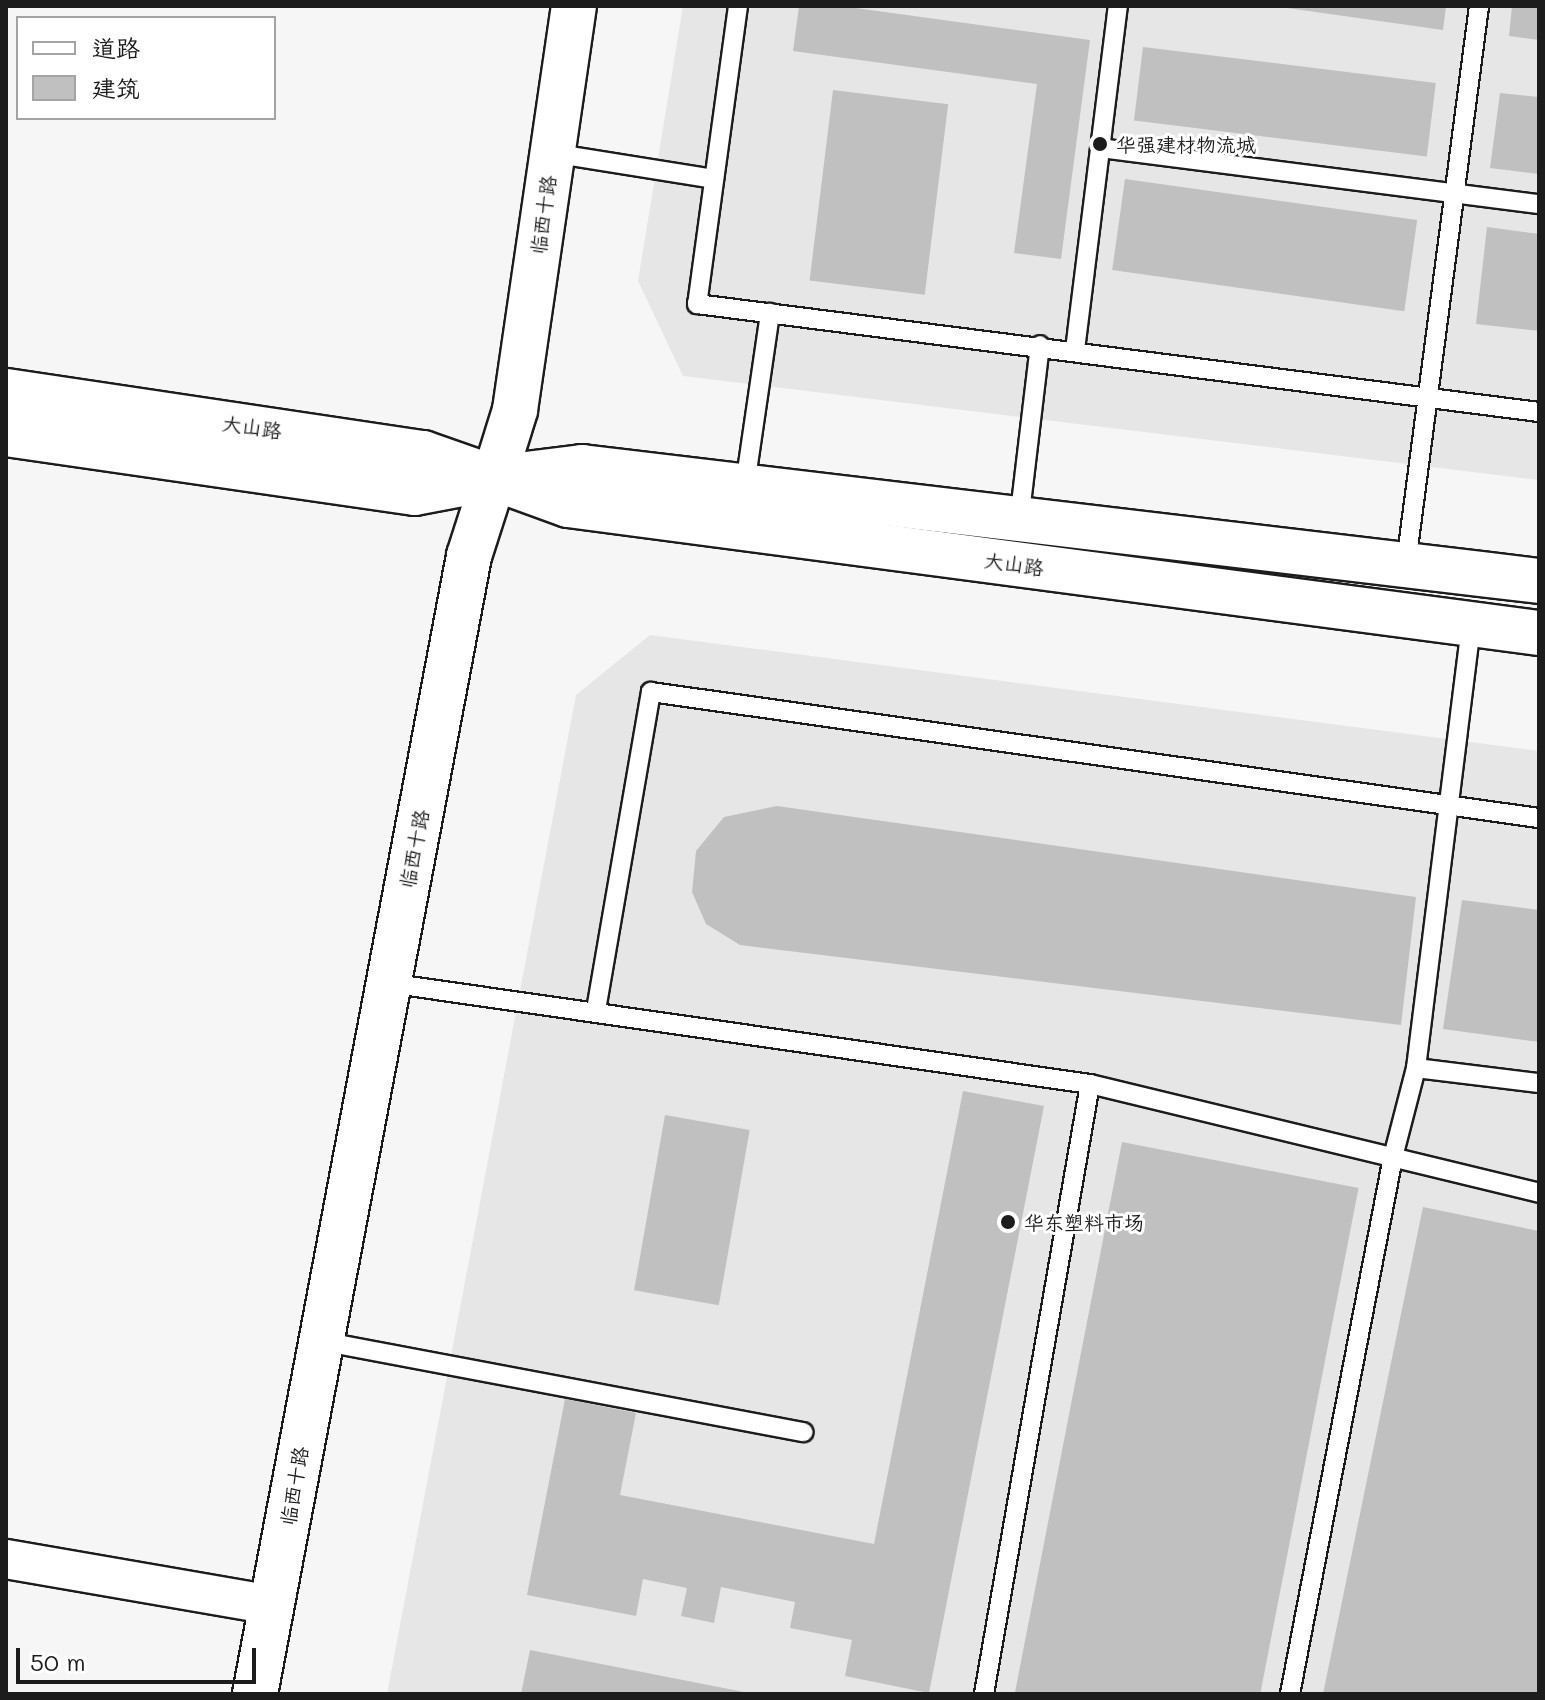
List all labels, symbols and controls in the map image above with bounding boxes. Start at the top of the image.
legend [16,16,276,120]
text: 道路 [92,32,140,63]
text: 建筑 [92,72,140,103]
place label: 华强建材物流城 [1116,132,1256,156]
marker: 华强建材物流城 [1091,135,1109,153]
street label: 临西十路 [526,174,560,256]
street label: 大山路 [221,411,283,443]
street label: 大山路 [983,548,1045,580]
street label: 临西十路 [395,807,433,891]
place label: 华东塑料市场 [1024,1210,1144,1234]
marker: 华东塑料市场 [999,1213,1017,1231]
street label: 临西十路 [275,1445,313,1527]
scale bar [20,1632,260,1682]
text: 50 m [30,1646,86,1677]

